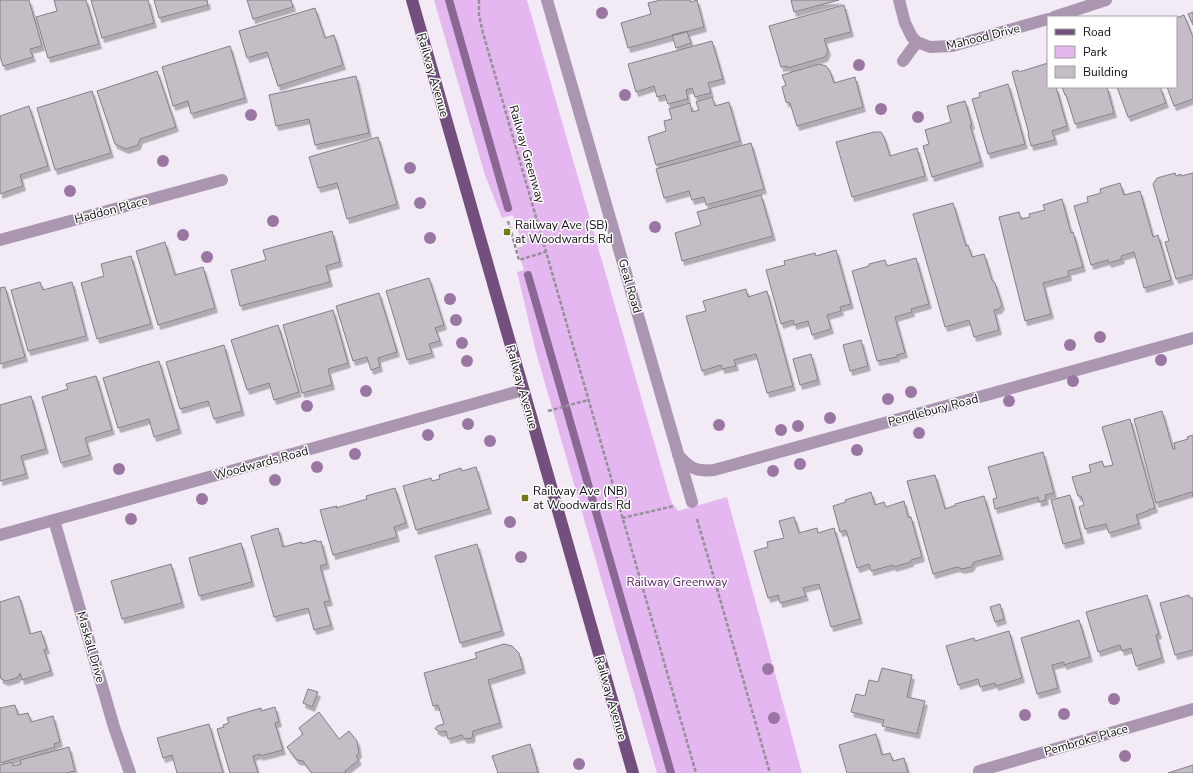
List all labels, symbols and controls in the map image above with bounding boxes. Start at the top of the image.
legend [1047,16,1177,88]
street label: Mahood Drive [945,20,1021,54]
text: Road [1083,24,1111,40]
street label: Railway Avenue [413,31,453,119]
text: Park [1083,44,1108,60]
text: Building [1083,64,1128,80]
street label: Railway Greenway [505,103,549,206]
street label: Haddon Place [73,193,149,227]
place label: Railway Ave (SB) at Woodwards Rd [515,217,613,247]
marker: Railway Ave (SB) at Woodwards Rd [502,227,512,237]
street label: Geal Road [615,257,645,315]
street label: Railway Avenue [502,343,542,431]
street label: Pendlebury Road [886,390,980,430]
street label: Woodwards Road [212,443,310,483]
place label: Railway Ave (NB) at Woodwards Rd [533,483,631,513]
marker: Railway Ave (NB) at Woodwards Rd [520,493,530,503]
park label: Railway Greenway [627,574,728,590]
street label: Maskall Drive [73,610,109,684]
street label: Railway Avenue [591,654,631,742]
street label: Pembroke Place [1042,720,1130,760]

